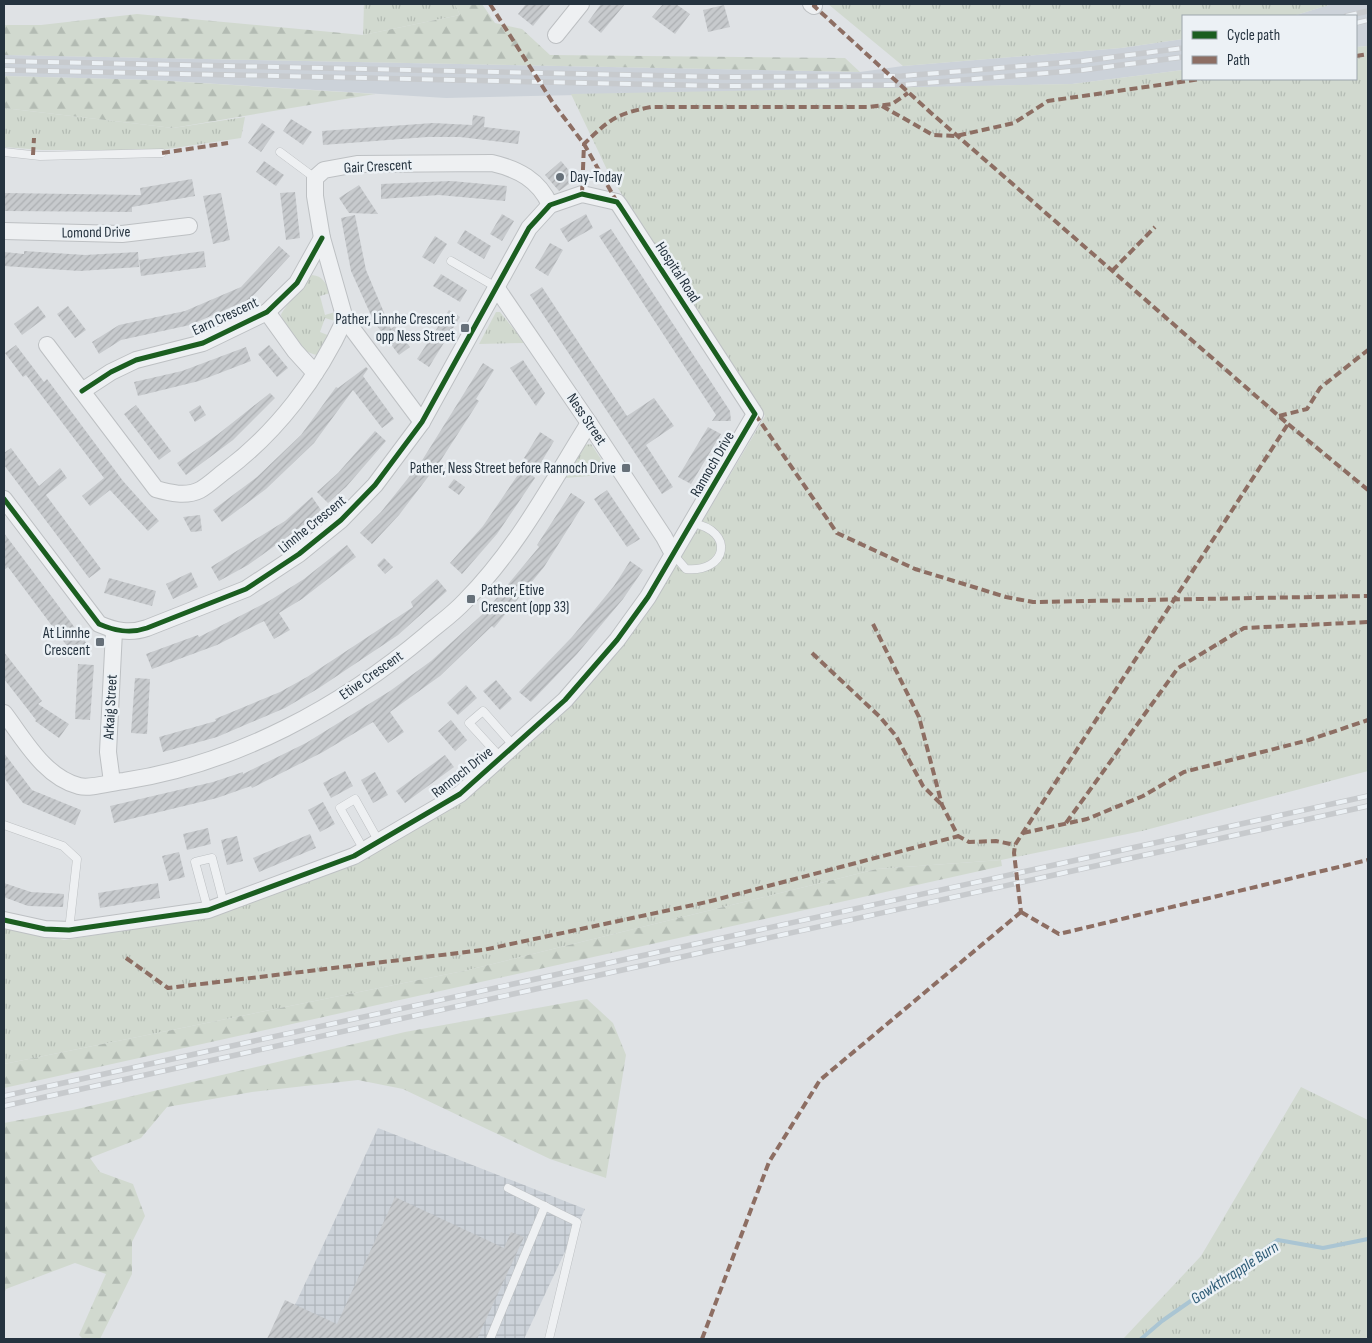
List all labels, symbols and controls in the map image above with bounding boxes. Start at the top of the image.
legend [1182,15,1357,80]
text: Cycle path [1227,26,1280,45]
text: Path [1227,51,1250,70]
street label: Gair Crescent [343,155,413,178]
place label: Day-Today [570,168,623,187]
marker: Day-Today [554,171,566,183]
street label: Lomond Drive [61,222,131,243]
street label: Hospital Road [651,238,704,306]
street label: Earn Crescent [189,293,262,340]
place label: Pather, Linnhe Crescent opp Ness Street [335,310,455,346]
marker: Pather, Linnhe Crescent opp Ness Street [459,322,471,334]
street label: Ness Street [562,390,611,449]
street label: Rannoch Drive [686,428,739,500]
place label: Pather, Ness Street before Rannoch Drive [410,459,616,478]
marker: Pather, Ness Street before Rannoch Drive [620,462,632,474]
street label: Linnhe Crescent [275,491,350,558]
place label: Pather, Etive Crescent (opp 33) [481,581,569,617]
marker: Pather, Etive Crescent (opp 33) [465,593,477,605]
place label: At Linnhe Crescent [42,624,90,660]
marker: At Linnhe Crescent [94,636,106,648]
street label: Etive Crescent [336,646,407,704]
street label: Arkaig Street [99,673,122,741]
street label: Rannoch Drive [428,743,497,802]
water label: Gowkthrapple Burn [1187,1238,1282,1309]

